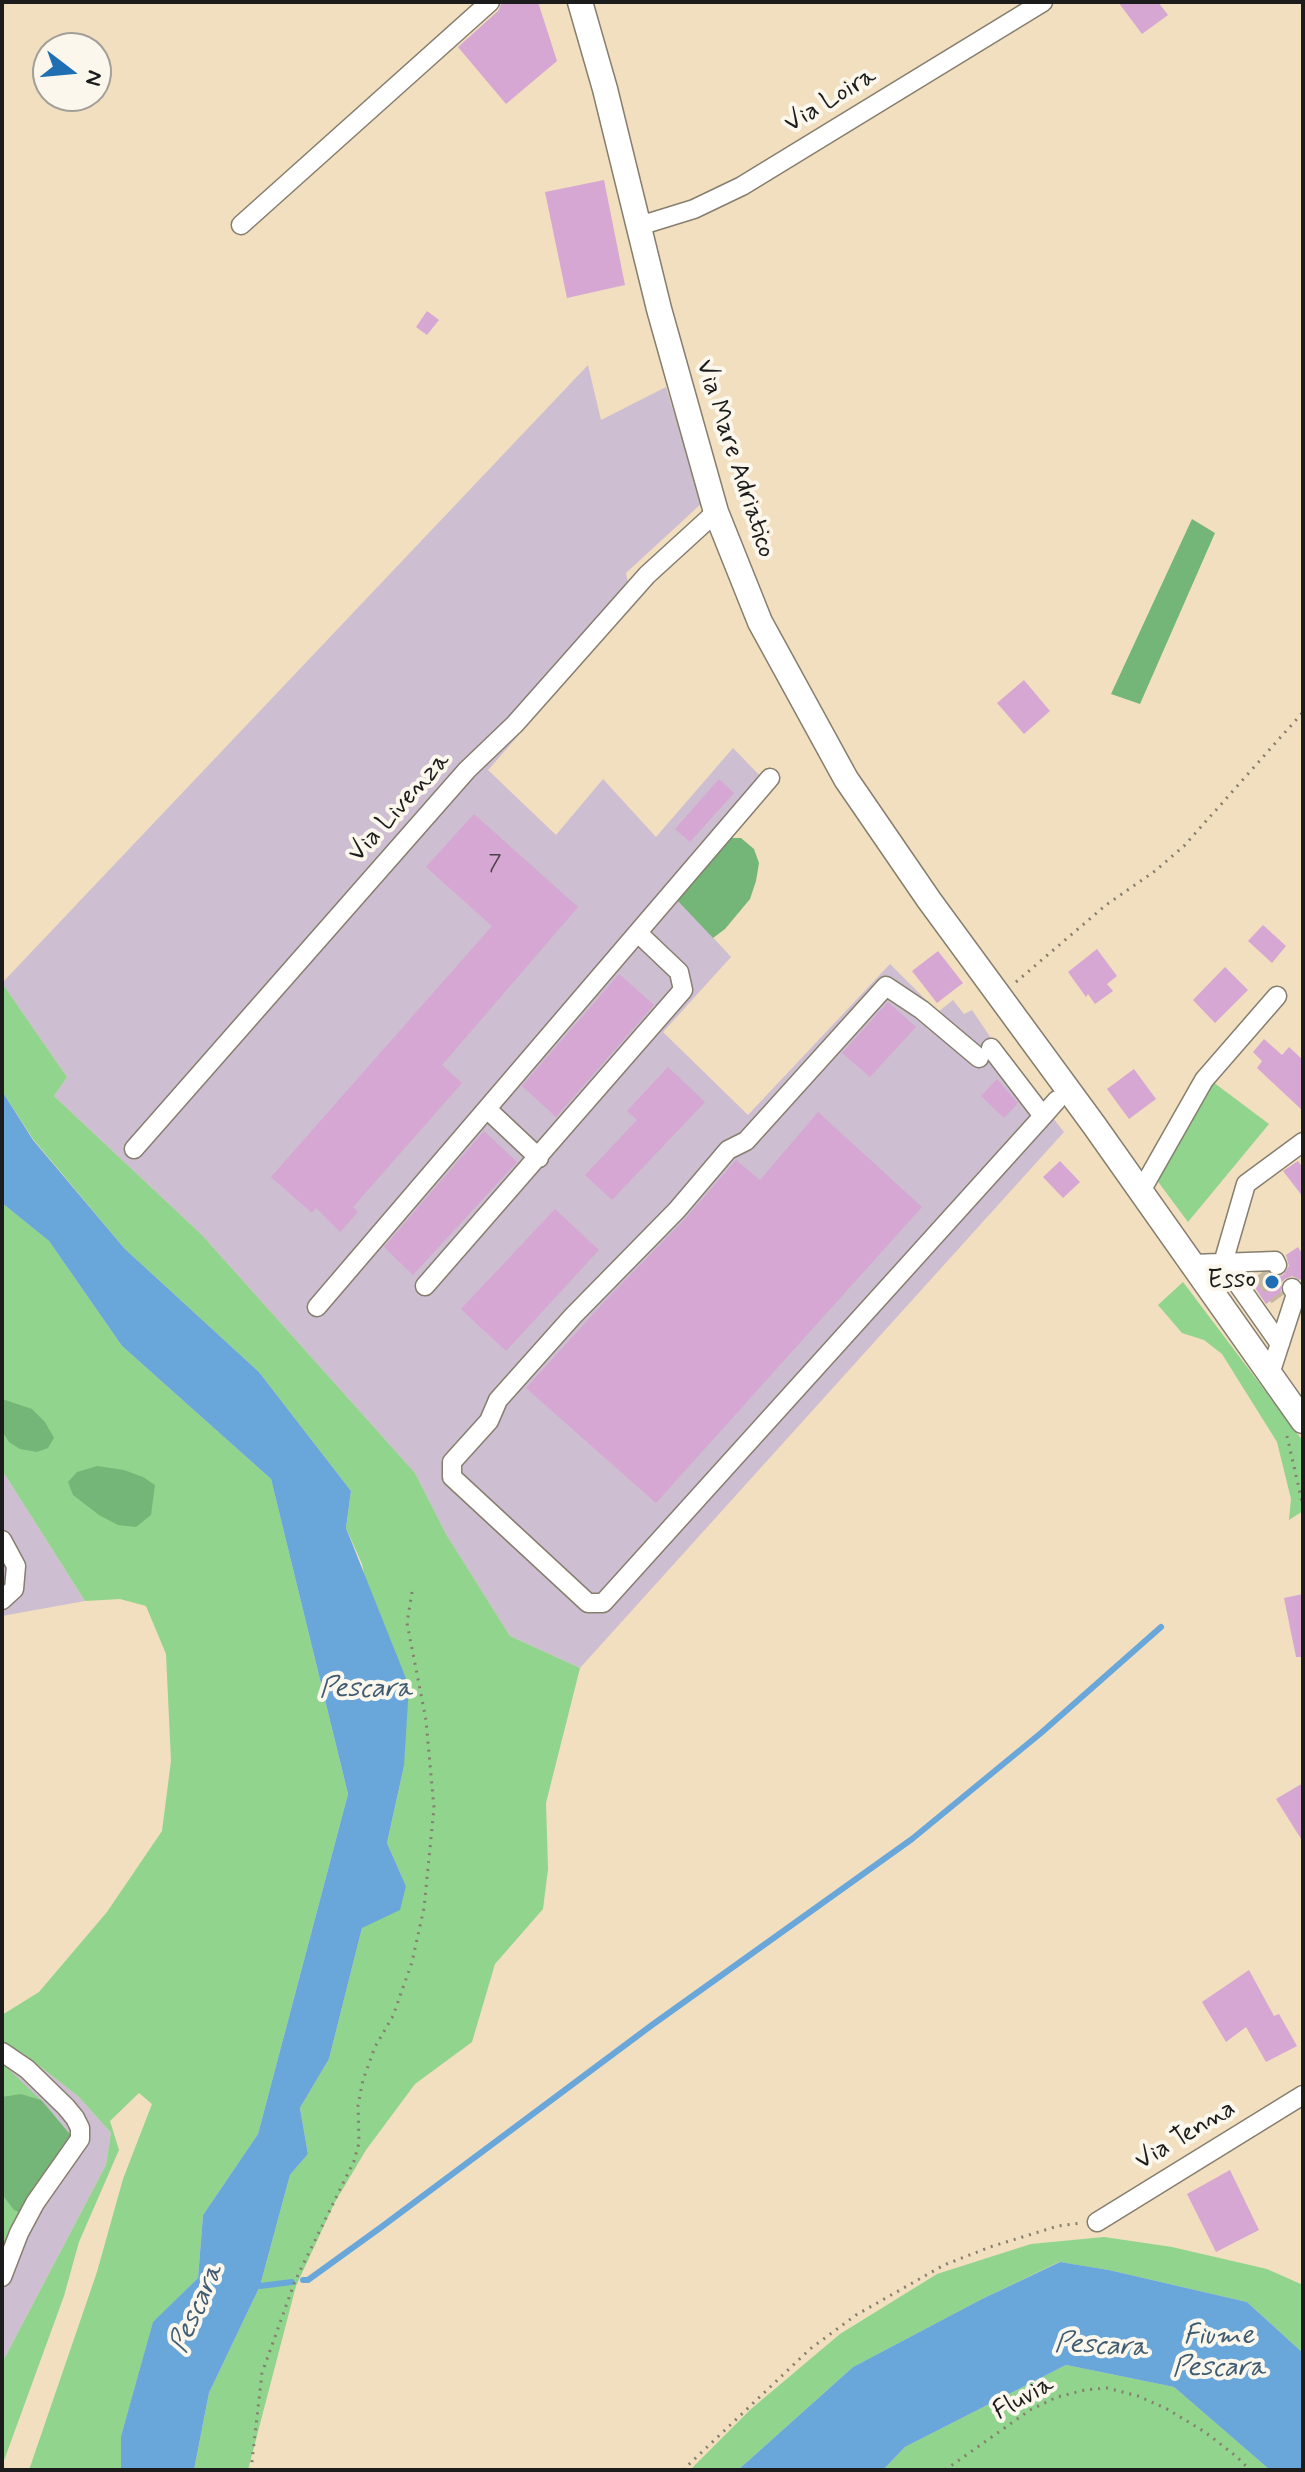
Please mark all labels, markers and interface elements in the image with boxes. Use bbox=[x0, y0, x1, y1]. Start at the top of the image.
north arrow bbox=[32, 32, 112, 112]
street label: Via Loira bbox=[779, 61, 883, 141]
text: N bbox=[78, 67, 109, 89]
street label: Via Mare Adriatico bbox=[687, 356, 781, 562]
street label: Via Livenza bbox=[342, 746, 458, 870]
house number: 7 bbox=[488, 852, 502, 878]
place label: Esso bbox=[1207, 1266, 1256, 1298]
marker: Esso bbox=[1263, 1273, 1281, 1291]
water label: Pescara bbox=[319, 1673, 413, 1707]
street label: Via Tenna bbox=[1130, 2094, 1242, 2178]
water label: Pescara bbox=[164, 2260, 232, 2358]
water label: Fiume Pescara bbox=[1172, 2320, 1266, 2386]
water label: Pescara bbox=[1054, 2328, 1148, 2366]
street label: Fluvia bbox=[988, 2370, 1060, 2428]

